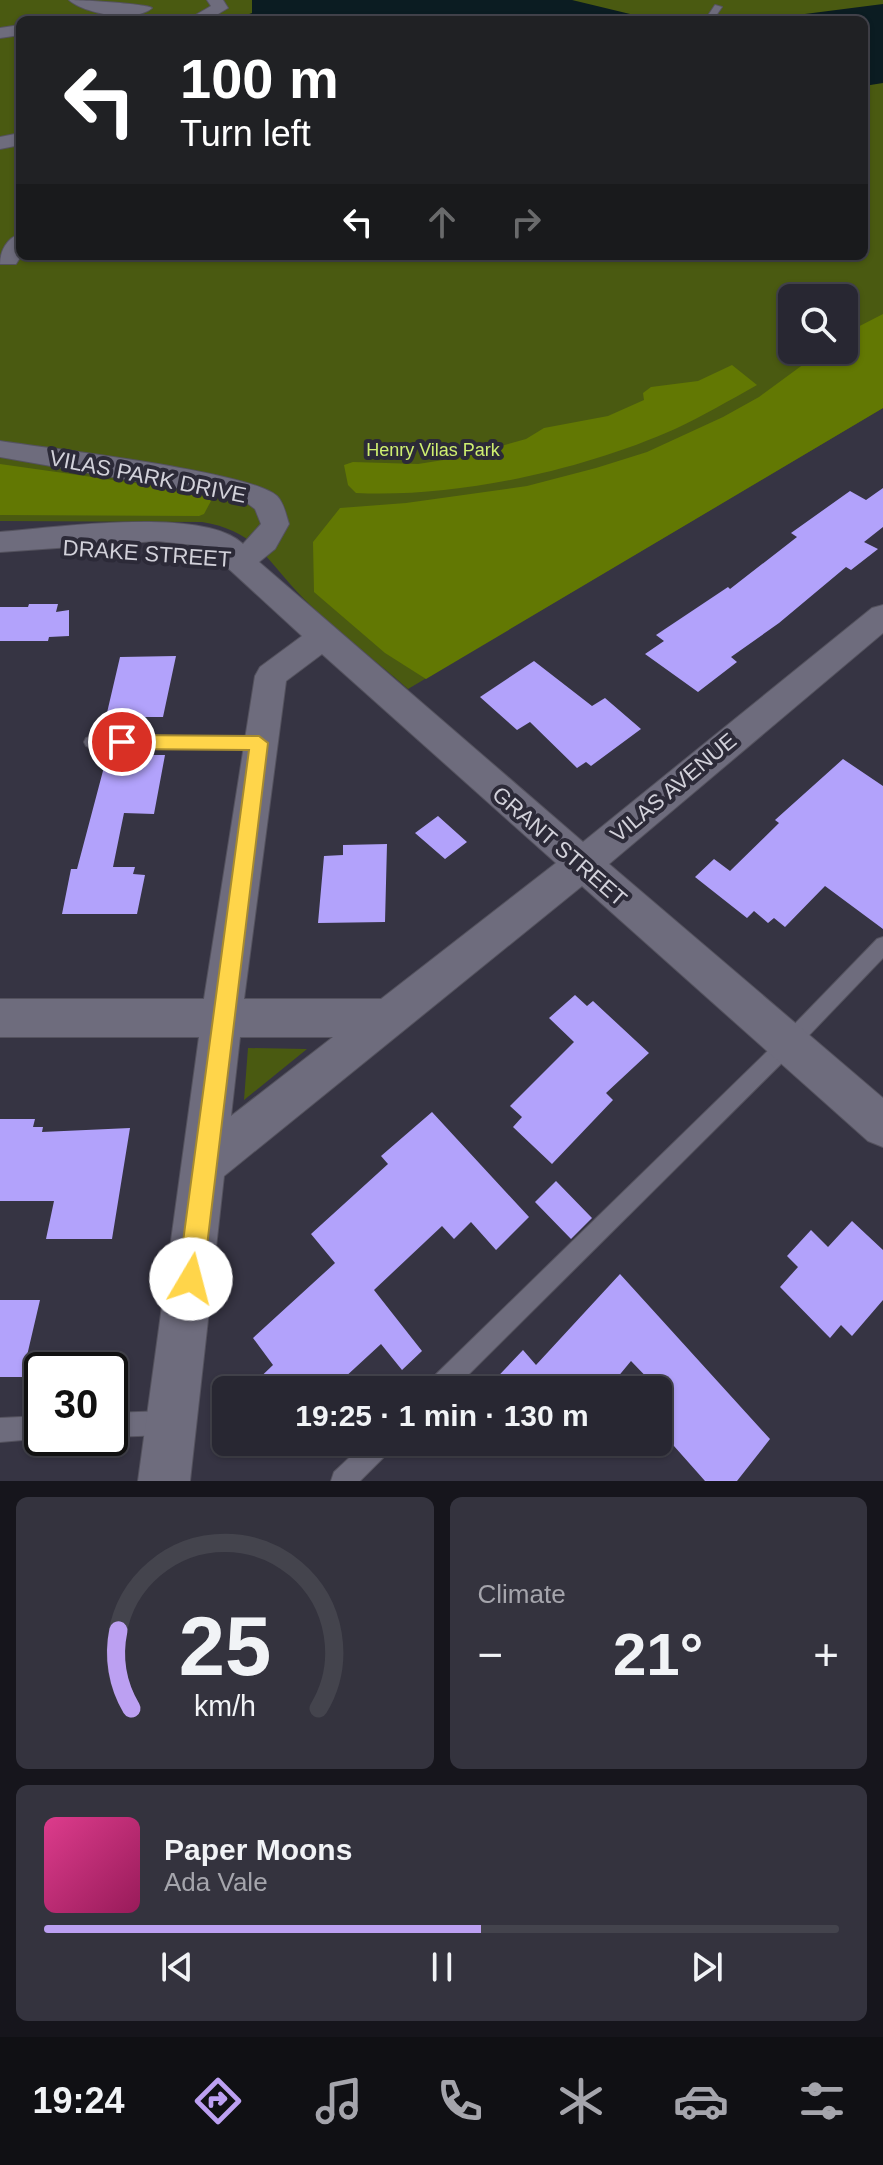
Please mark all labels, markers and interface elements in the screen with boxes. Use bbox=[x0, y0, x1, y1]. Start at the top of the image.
text: 100 m bbox=[180, 47, 339, 110]
icon: left bbox=[48, 48, 152, 152]
text: Turn left bbox=[180, 113, 311, 154]
icon: left bbox=[336, 200, 380, 244]
icon: ahead bbox=[420, 200, 464, 244]
icon: right bbox=[504, 200, 548, 244]
map controls bbox=[778, 284, 858, 364]
button: search bbox=[778, 284, 858, 364]
park label: Henry Vilas Park bbox=[366, 440, 501, 460]
street label: VILAS PARK DRIVE bbox=[47, 445, 249, 508]
street label: DRAKE STREET bbox=[62, 535, 232, 572]
pin bbox=[88, 708, 156, 776]
icon: arrive bbox=[100, 720, 144, 764]
street label: VILAS AVENUE bbox=[605, 728, 741, 847]
street label: GRANT STREET bbox=[488, 781, 632, 911]
position arrow bbox=[149, 1237, 233, 1321]
speed limit sign: 30 bbox=[24, 1352, 128, 1456]
text: 19:25 · 1 min · 130 m bbox=[295, 1399, 589, 1432]
text: Climate bbox=[478, 1579, 566, 1609]
text: 25 bbox=[178, 1600, 271, 1693]
text: 21° bbox=[613, 1621, 704, 1688]
text: − bbox=[478, 1630, 503, 1679]
text: + bbox=[813, 1630, 839, 1679]
text: km/h bbox=[194, 1690, 256, 1722]
text: Paper Moons bbox=[164, 1833, 352, 1866]
text: Ada Vale bbox=[164, 1867, 268, 1897]
icon: previous bbox=[155, 1945, 199, 1989]
icon: pause bbox=[420, 1945, 464, 1989]
icon: next bbox=[685, 1945, 729, 1989]
icon: directions bbox=[190, 2073, 246, 2129]
icon: music bbox=[311, 2073, 367, 2129]
icon: phone bbox=[432, 2073, 488, 2129]
icon: climate bbox=[553, 2073, 609, 2129]
icon: car bbox=[673, 2073, 729, 2129]
icon: filters bbox=[794, 2073, 850, 2129]
text: 19:24 bbox=[32, 2080, 125, 2121]

